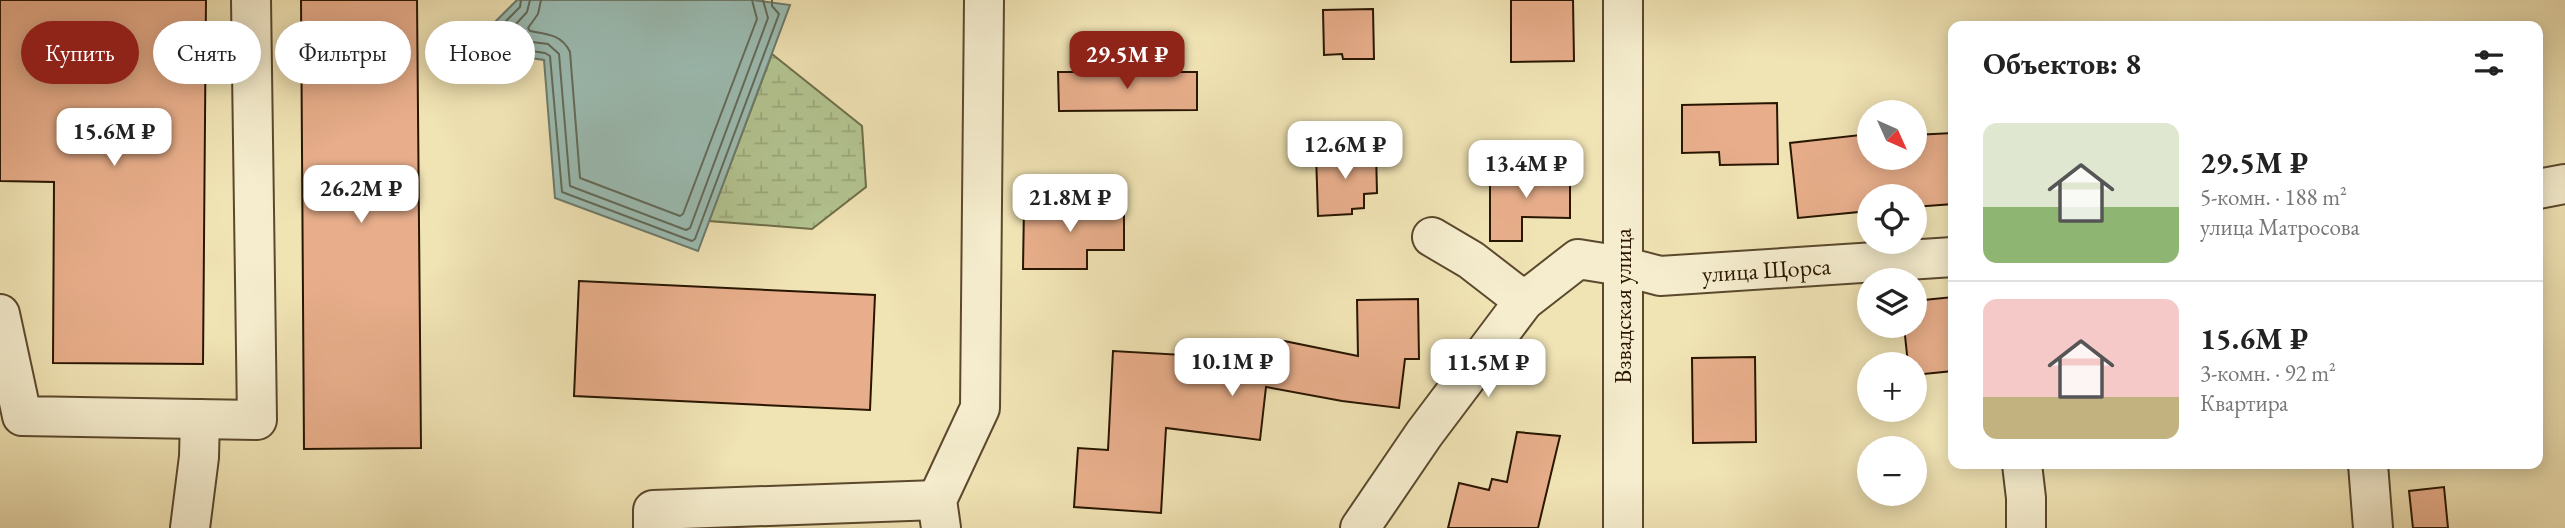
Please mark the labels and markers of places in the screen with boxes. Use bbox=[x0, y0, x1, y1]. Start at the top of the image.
pin: 29.5M ₽ bbox=[1062, 32, 1192, 91]
pin: 15.6M ₽ bbox=[49, 108, 179, 168]
pin: 12.6M ₽ bbox=[1280, 122, 1410, 181]
pin: 13.4M ₽ bbox=[1461, 140, 1591, 200]
pin: 26.2M ₽ bbox=[296, 166, 426, 225]
pin: 21.8M ₽ bbox=[1005, 174, 1135, 234]
pin: 10.1M ₽ bbox=[1167, 338, 1297, 398]
pin: 11.5M ₽ bbox=[1423, 340, 1553, 399]

